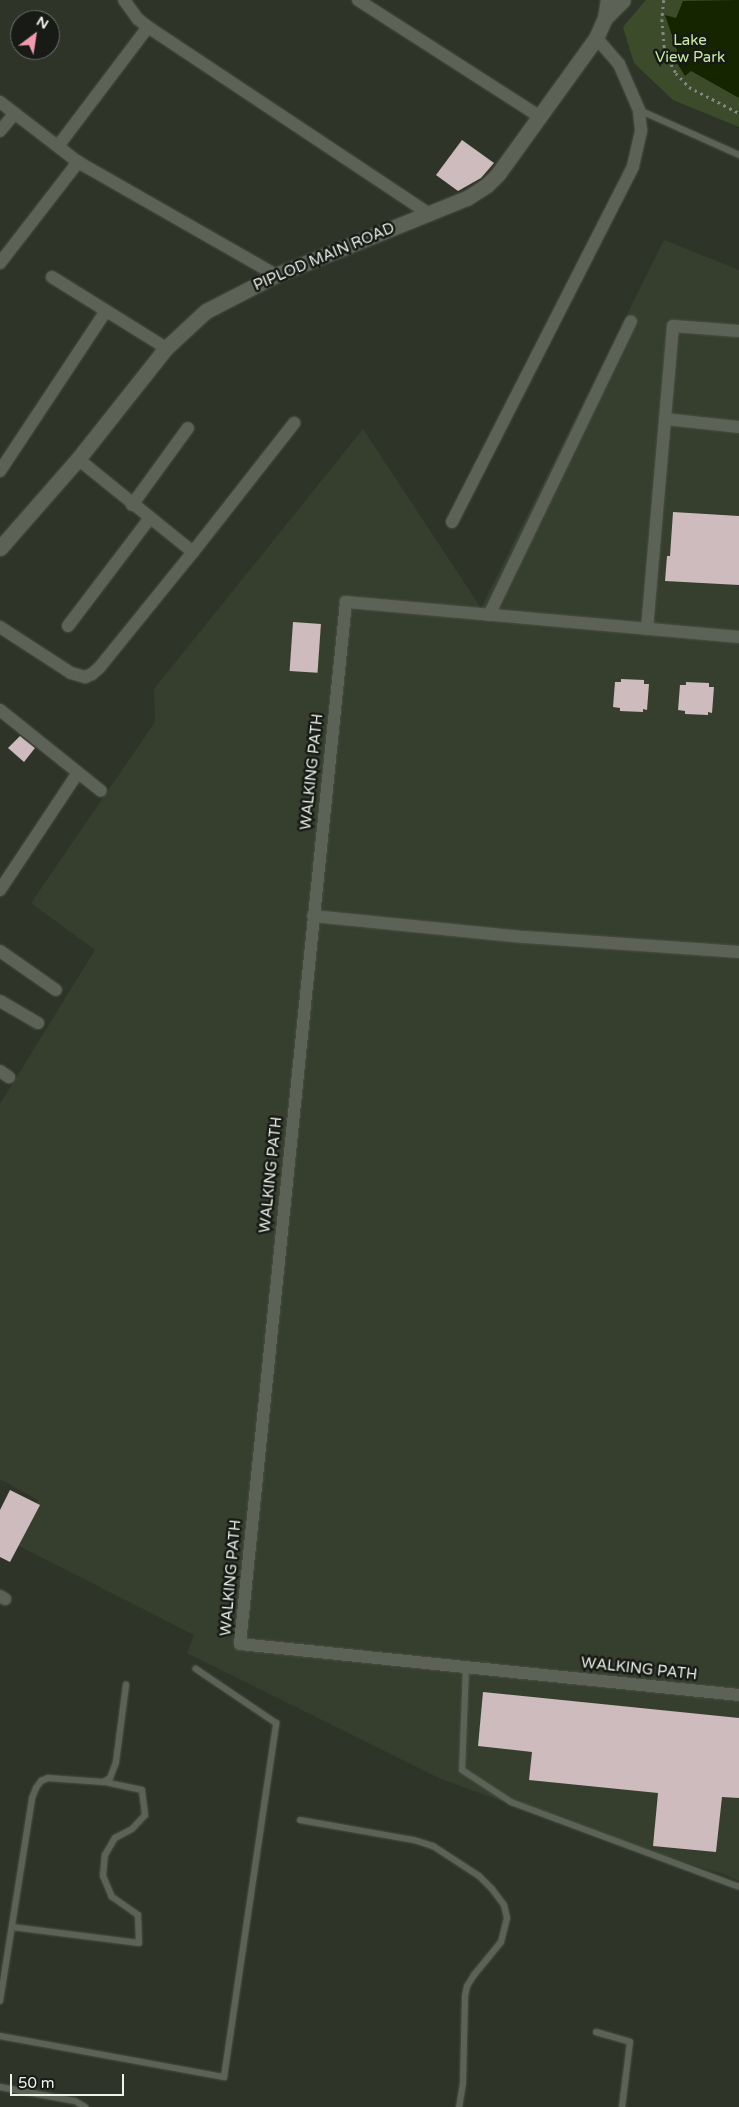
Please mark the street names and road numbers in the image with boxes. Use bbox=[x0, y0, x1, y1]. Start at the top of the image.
street label: PIPLOD MAIN ROAD bbox=[251, 219, 397, 295]
street label: WALKING PATH bbox=[297, 713, 327, 831]
street label: WALKING PATH bbox=[256, 1116, 286, 1234]
street label: WALKING PATH bbox=[217, 1519, 245, 1637]
street label: WALKING PATH bbox=[580, 1654, 698, 1684]

